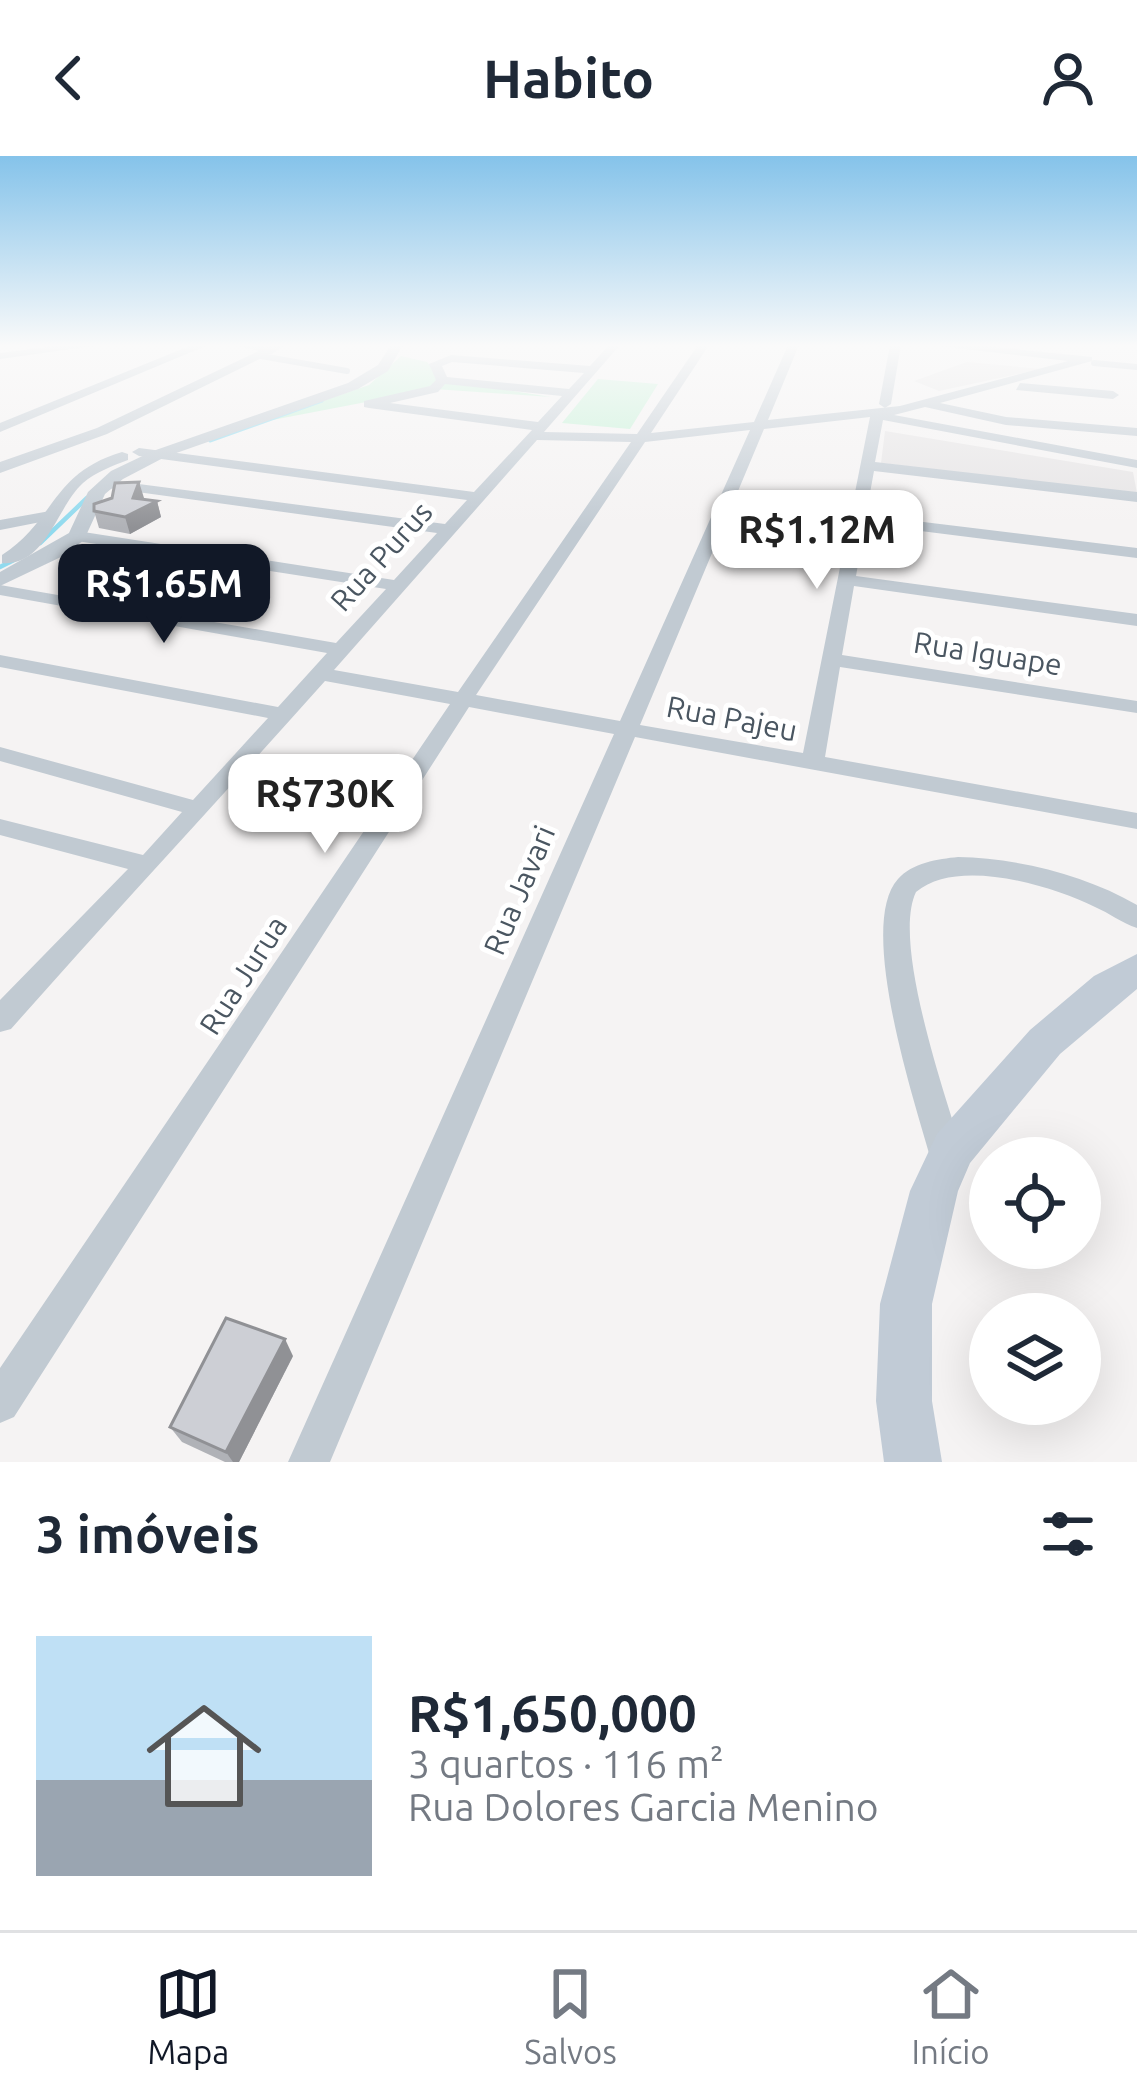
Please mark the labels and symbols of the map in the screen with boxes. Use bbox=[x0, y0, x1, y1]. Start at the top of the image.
pin: R$1.12M bbox=[706, 490, 928, 592]
street label: Rua Purus bbox=[323, 495, 439, 617]
pin: R$1.65M bbox=[53, 544, 275, 646]
street label: Rua Iguape bbox=[911, 624, 1065, 682]
street label: Rua Pajeu bbox=[664, 689, 800, 747]
pin: R$730K bbox=[227, 754, 423, 856]
street label: Rua Javari bbox=[477, 820, 561, 960]
street label: Rua Jurua bbox=[192, 910, 294, 1040]

